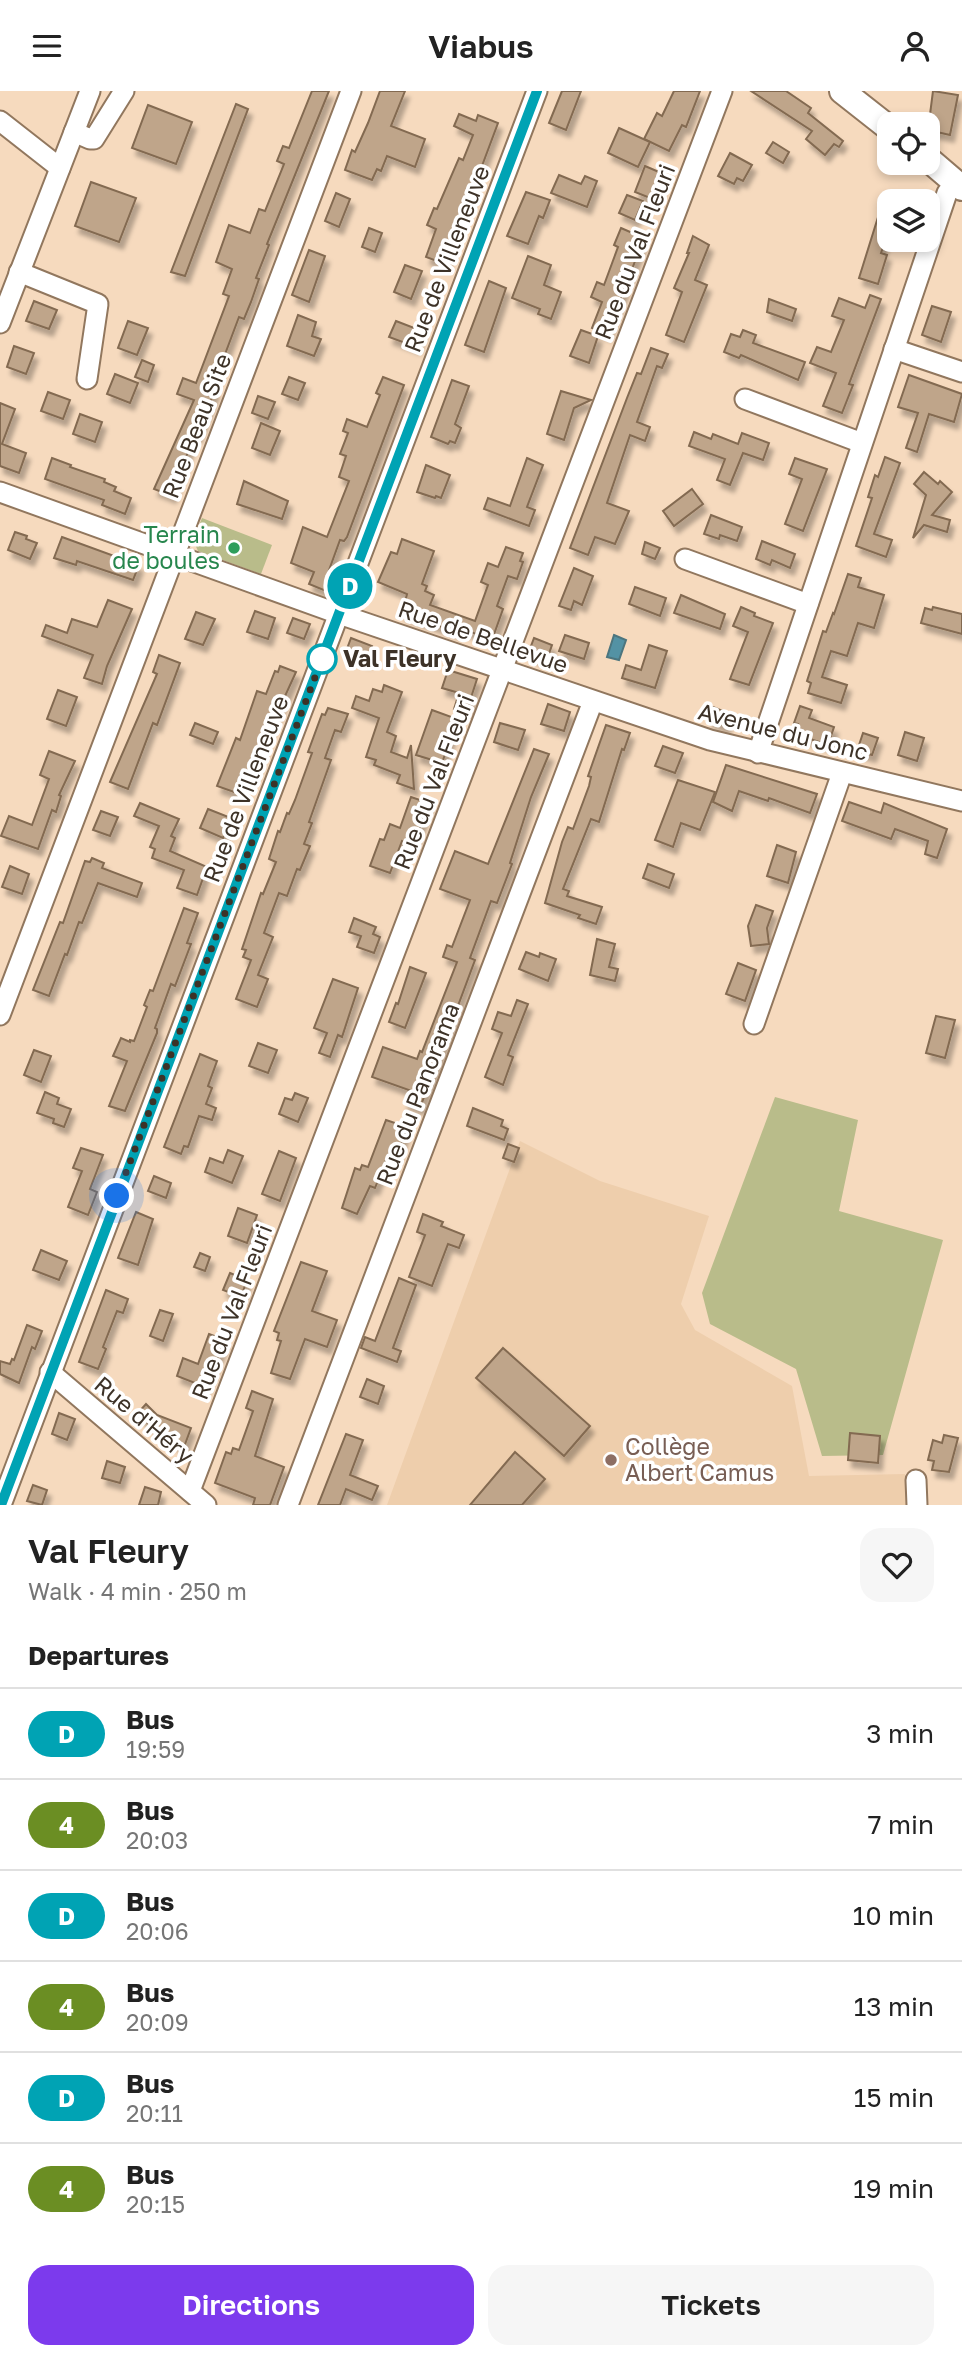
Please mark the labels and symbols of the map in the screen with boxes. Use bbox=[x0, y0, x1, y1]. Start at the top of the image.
street label: Rue du Val Fleuri bbox=[588, 160, 680, 343]
street label: Rue de Villeneuve bbox=[398, 161, 495, 356]
street label: Rue Beau Site bbox=[156, 349, 237, 502]
place label: Terrain de boules bbox=[112, 520, 220, 574]
marker: Terrain de boules bbox=[226, 540, 242, 556]
line badge: D bbox=[327, 563, 373, 609]
street label: Rue de Bellevue bbox=[395, 594, 572, 678]
marker: Val Fleury bbox=[307, 644, 337, 674]
place label: Val Fleury bbox=[343, 644, 457, 672]
street label: Rue du Val Fleuri bbox=[387, 690, 479, 873]
street label: Rue de Villeneuve bbox=[197, 691, 294, 886]
street label: Avenue du Jonc bbox=[695, 696, 871, 766]
street label: Rue du Panorama bbox=[369, 999, 465, 1189]
your location bbox=[99, 1178, 134, 1213]
street label: Rue du Val Fleuri bbox=[185, 1220, 277, 1403]
street label: Rue d'Héry bbox=[89, 1370, 200, 1469]
place label: Collège Albert Camus bbox=[625, 1432, 774, 1486]
marker: Collège Albert Camus bbox=[603, 1452, 619, 1468]

